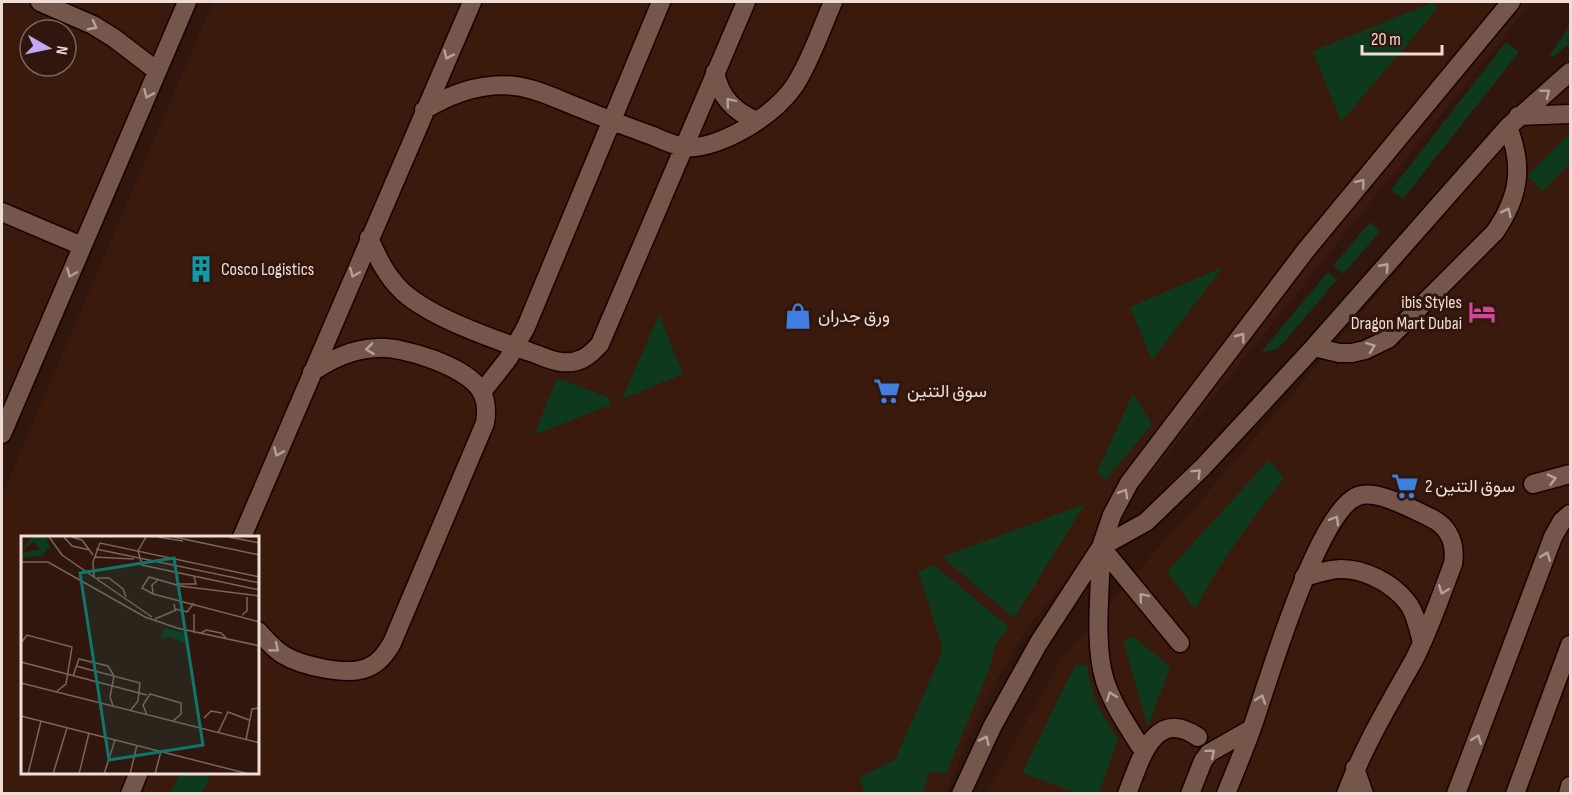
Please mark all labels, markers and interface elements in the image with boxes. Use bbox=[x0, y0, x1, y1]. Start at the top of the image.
north arrow bbox=[18, 18, 78, 78]
scale bar bbox=[1362, 18, 1442, 56]
one-way arrow bbox=[87, 19, 98, 30]
text: 20 m bbox=[1371, 29, 1401, 50]
text: N bbox=[51, 44, 71, 56]
one-way arrow bbox=[444, 49, 456, 60]
one-way arrow bbox=[143, 87, 155, 98]
one-way arrow bbox=[1539, 90, 1550, 101]
one-way arrow bbox=[726, 98, 737, 109]
one-way arrow bbox=[1354, 179, 1365, 190]
one-way arrow bbox=[1500, 207, 1512, 218]
building icon: Cosco Logistics bbox=[186, 254, 216, 284]
place label: Cosco Logistics bbox=[221, 259, 314, 280]
one-way arrow bbox=[1378, 263, 1389, 273]
one-way arrow bbox=[350, 266, 362, 277]
one-way arrow bbox=[66, 267, 78, 278]
place label: ibis Styles Dragon Mart Dubai bbox=[1351, 292, 1462, 334]
hotel icon: ibis Styles Dragon Mart Dubai bbox=[1467, 297, 1497, 327]
shop icon: ورق جدران bbox=[783, 301, 813, 331]
place label: ورق جدران bbox=[818, 306, 890, 327]
one-way arrow bbox=[1233, 332, 1244, 343]
one-way arrow bbox=[365, 342, 374, 355]
one-way arrow bbox=[1365, 342, 1375, 355]
supermarket icon: سوق التنين bbox=[872, 376, 902, 406]
place label: سوق التنين bbox=[907, 381, 987, 402]
one-way arrow bbox=[273, 446, 285, 457]
one-way arrow bbox=[1189, 469, 1200, 480]
supermarket icon: سوق التنين 2 bbox=[1390, 471, 1420, 501]
one-way arrow bbox=[1546, 474, 1557, 486]
place label: سوق التنين 2 bbox=[1425, 476, 1515, 497]
one-way arrow bbox=[1117, 489, 1128, 499]
one-way arrow bbox=[1328, 516, 1339, 526]
inset map bbox=[21, 536, 260, 774]
one-way arrow bbox=[1539, 552, 1551, 563]
one-way arrow bbox=[1438, 584, 1450, 595]
one-way arrow bbox=[1140, 593, 1151, 604]
one-way arrow bbox=[269, 641, 280, 652]
one-way arrow bbox=[1106, 691, 1118, 702]
one-way arrow bbox=[1254, 695, 1267, 705]
one-way arrow bbox=[1470, 734, 1482, 745]
one-way arrow bbox=[978, 736, 990, 747]
one-way arrow bbox=[1204, 749, 1215, 760]

